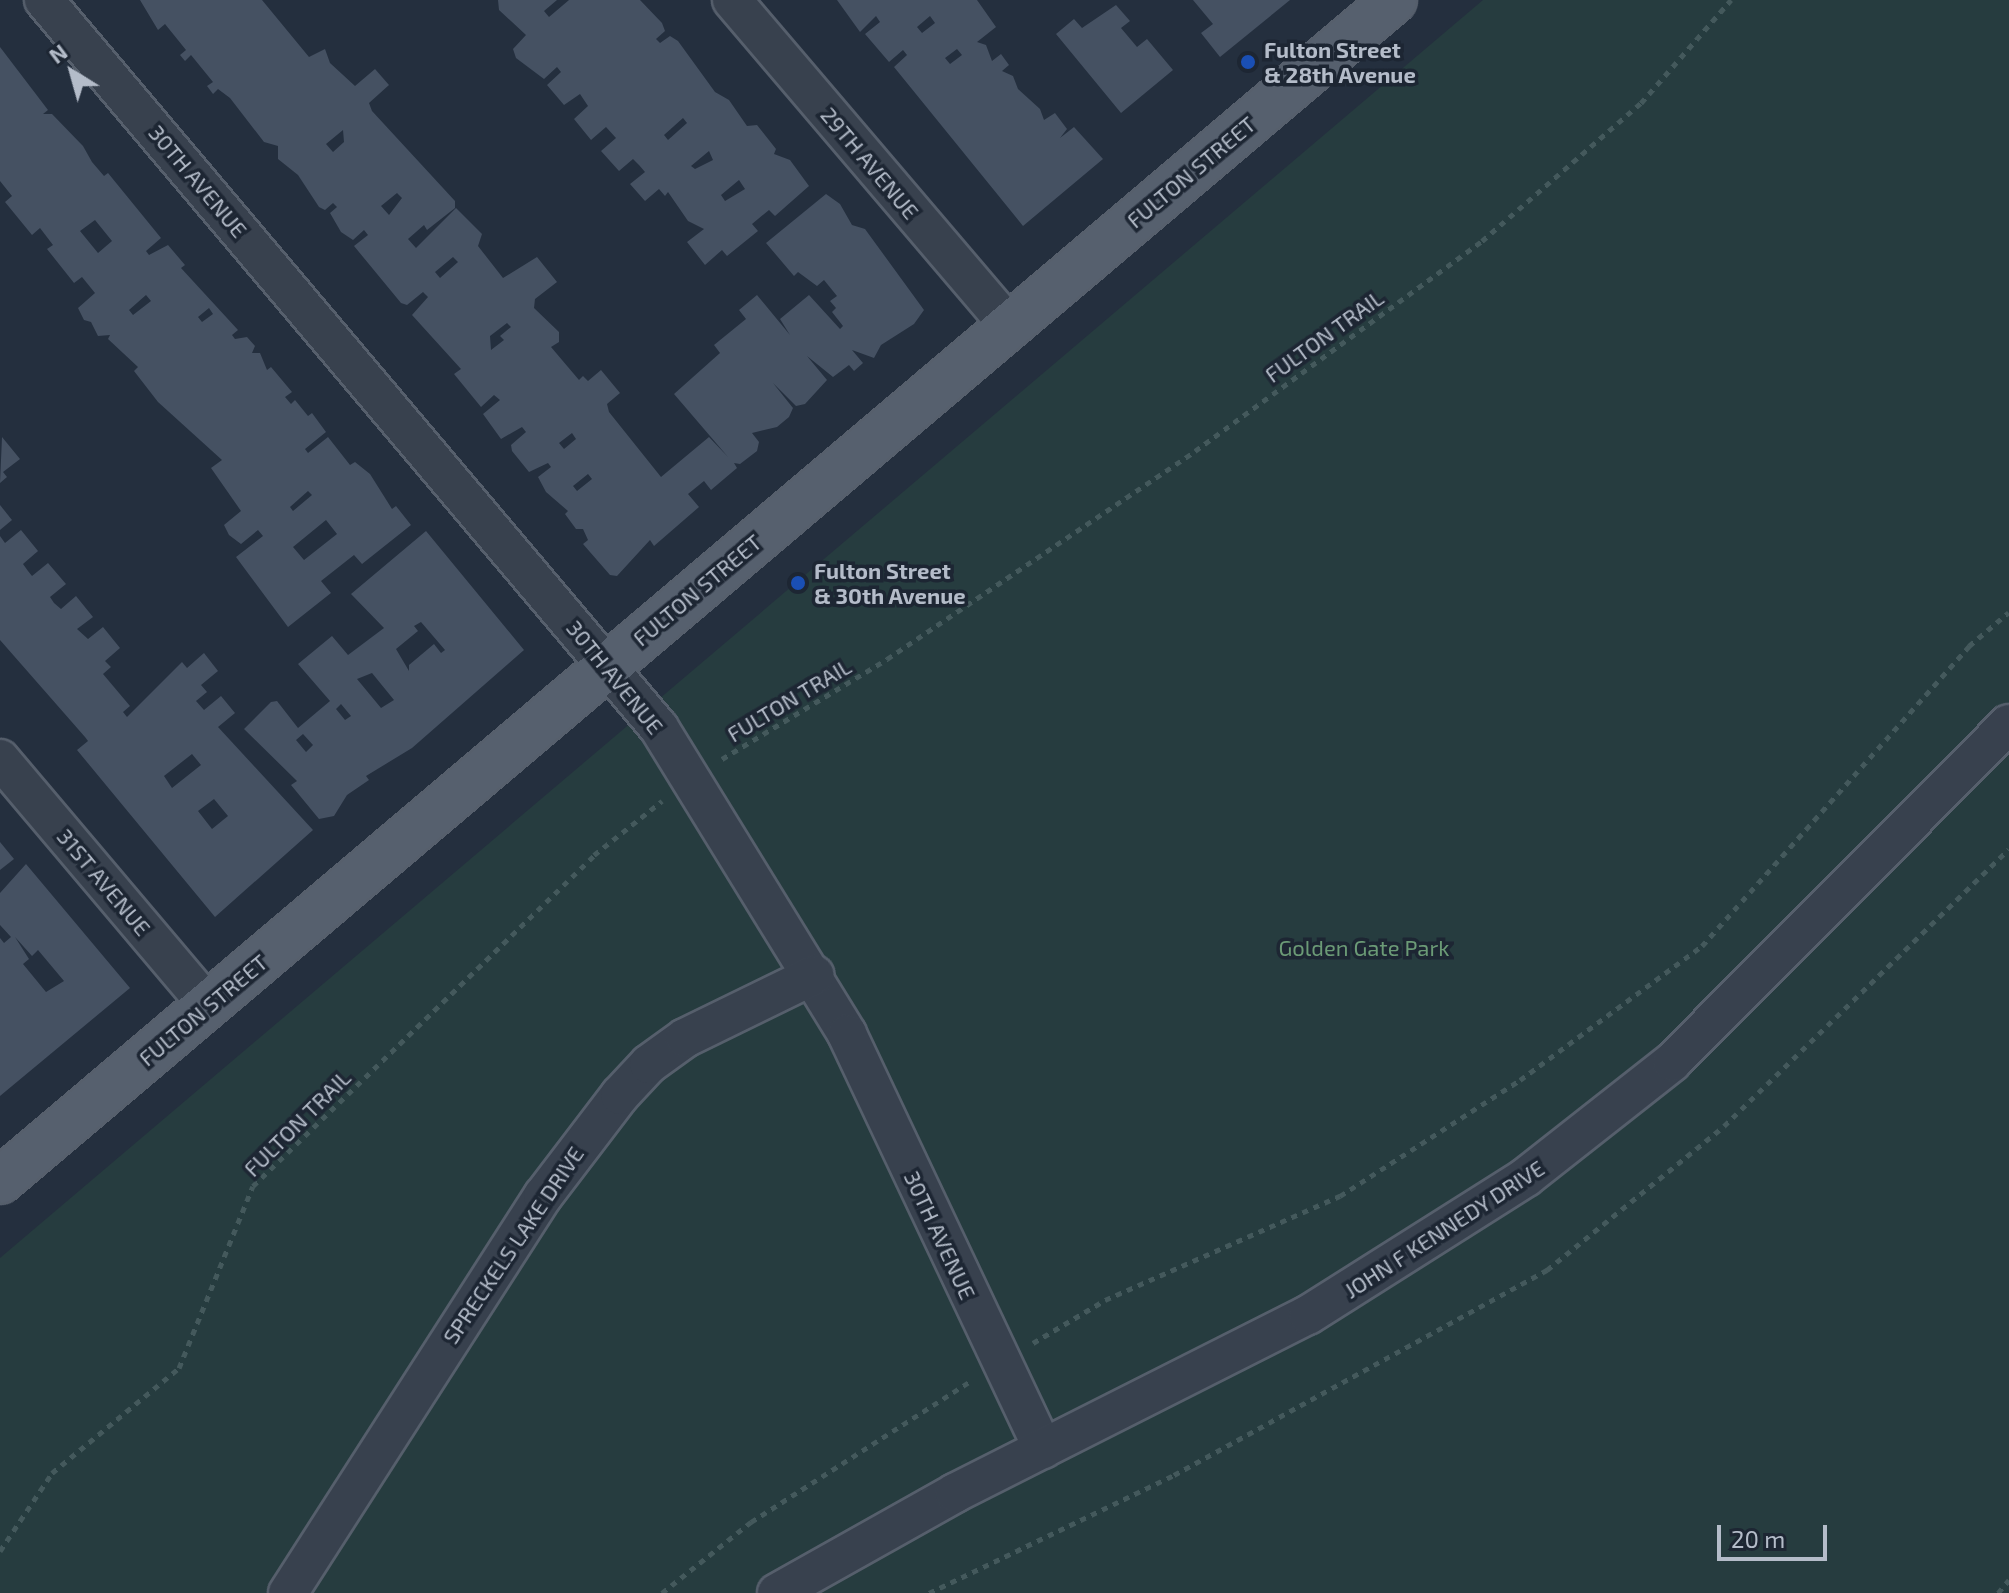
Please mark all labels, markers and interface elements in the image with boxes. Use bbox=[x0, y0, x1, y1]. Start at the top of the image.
north arrow bbox=[32, 32, 112, 112]
place label: Fulton Street & 28th Avenue bbox=[1264, 36, 1416, 88]
text: N bbox=[43, 38, 72, 68]
marker: Fulton Street & 28th Avenue bbox=[1239, 53, 1257, 71]
street label: 29TH AVENUE bbox=[815, 101, 925, 225]
street label: FULTON STREET bbox=[1122, 111, 1260, 233]
street label: 30TH AVENUE bbox=[143, 119, 253, 243]
street label: FULTON TRAIL bbox=[1260, 284, 1388, 388]
street label: FULTON STREET bbox=[628, 529, 766, 651]
place label: Fulton Street & 30th Avenue bbox=[814, 557, 966, 608]
marker: Fulton Street & 30th Avenue bbox=[789, 574, 807, 592]
street label: 30TH AVENUE bbox=[561, 615, 669, 739]
street label: FULTON TRAIL bbox=[722, 653, 856, 747]
street label: 31ST AVENUE bbox=[51, 823, 157, 941]
park label: Golden Gate Park bbox=[1279, 935, 1449, 961]
street label: FULTON STREET bbox=[134, 949, 272, 1071]
street label: FULTON TRAIL bbox=[238, 1064, 356, 1182]
street label: SPRECKELS LAKE DRIVE bbox=[437, 1141, 589, 1349]
street label: JOHN F KENNEDY DRIVE bbox=[1339, 1154, 1549, 1304]
street label: 30TH AVENUE bbox=[899, 1166, 981, 1304]
scale bar bbox=[1721, 1509, 1831, 1559]
text: 20 m bbox=[1731, 1524, 1785, 1553]

